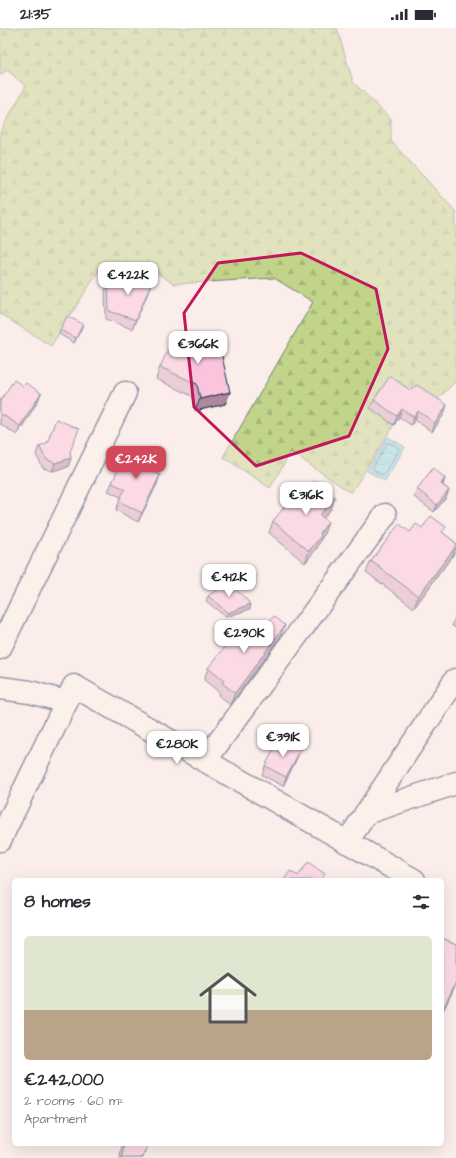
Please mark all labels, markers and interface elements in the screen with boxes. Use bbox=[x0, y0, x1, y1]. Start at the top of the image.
text: 21:35 bbox=[20, 4, 51, 25]
pin: €422K bbox=[100, 262, 156, 296]
text: €422K bbox=[107, 266, 149, 284]
pin: €366K bbox=[170, 331, 226, 365]
text: €366K bbox=[177, 335, 219, 353]
pin: €242K bbox=[108, 446, 164, 480]
text: €242K bbox=[115, 450, 157, 468]
pin: €316K bbox=[278, 482, 334, 516]
text: €316K bbox=[289, 486, 323, 504]
pin: €412K bbox=[201, 564, 257, 598]
text: €412K bbox=[211, 568, 247, 586]
pin: €290K bbox=[216, 620, 272, 654]
text: €290K bbox=[223, 624, 265, 642]
pin: €391K bbox=[255, 724, 311, 758]
text: €391K bbox=[266, 728, 300, 746]
pin: €280K bbox=[149, 731, 205, 765]
text: €280K bbox=[156, 735, 198, 753]
text: 8 homes bbox=[24, 890, 91, 914]
icon: filters bbox=[410, 891, 432, 913]
icon: home bbox=[192, 962, 264, 1034]
text: €242,000 bbox=[24, 1068, 104, 1092]
text: 2 rooms · 60 m² bbox=[24, 1092, 124, 1110]
text: Apartment bbox=[24, 1110, 88, 1128]

